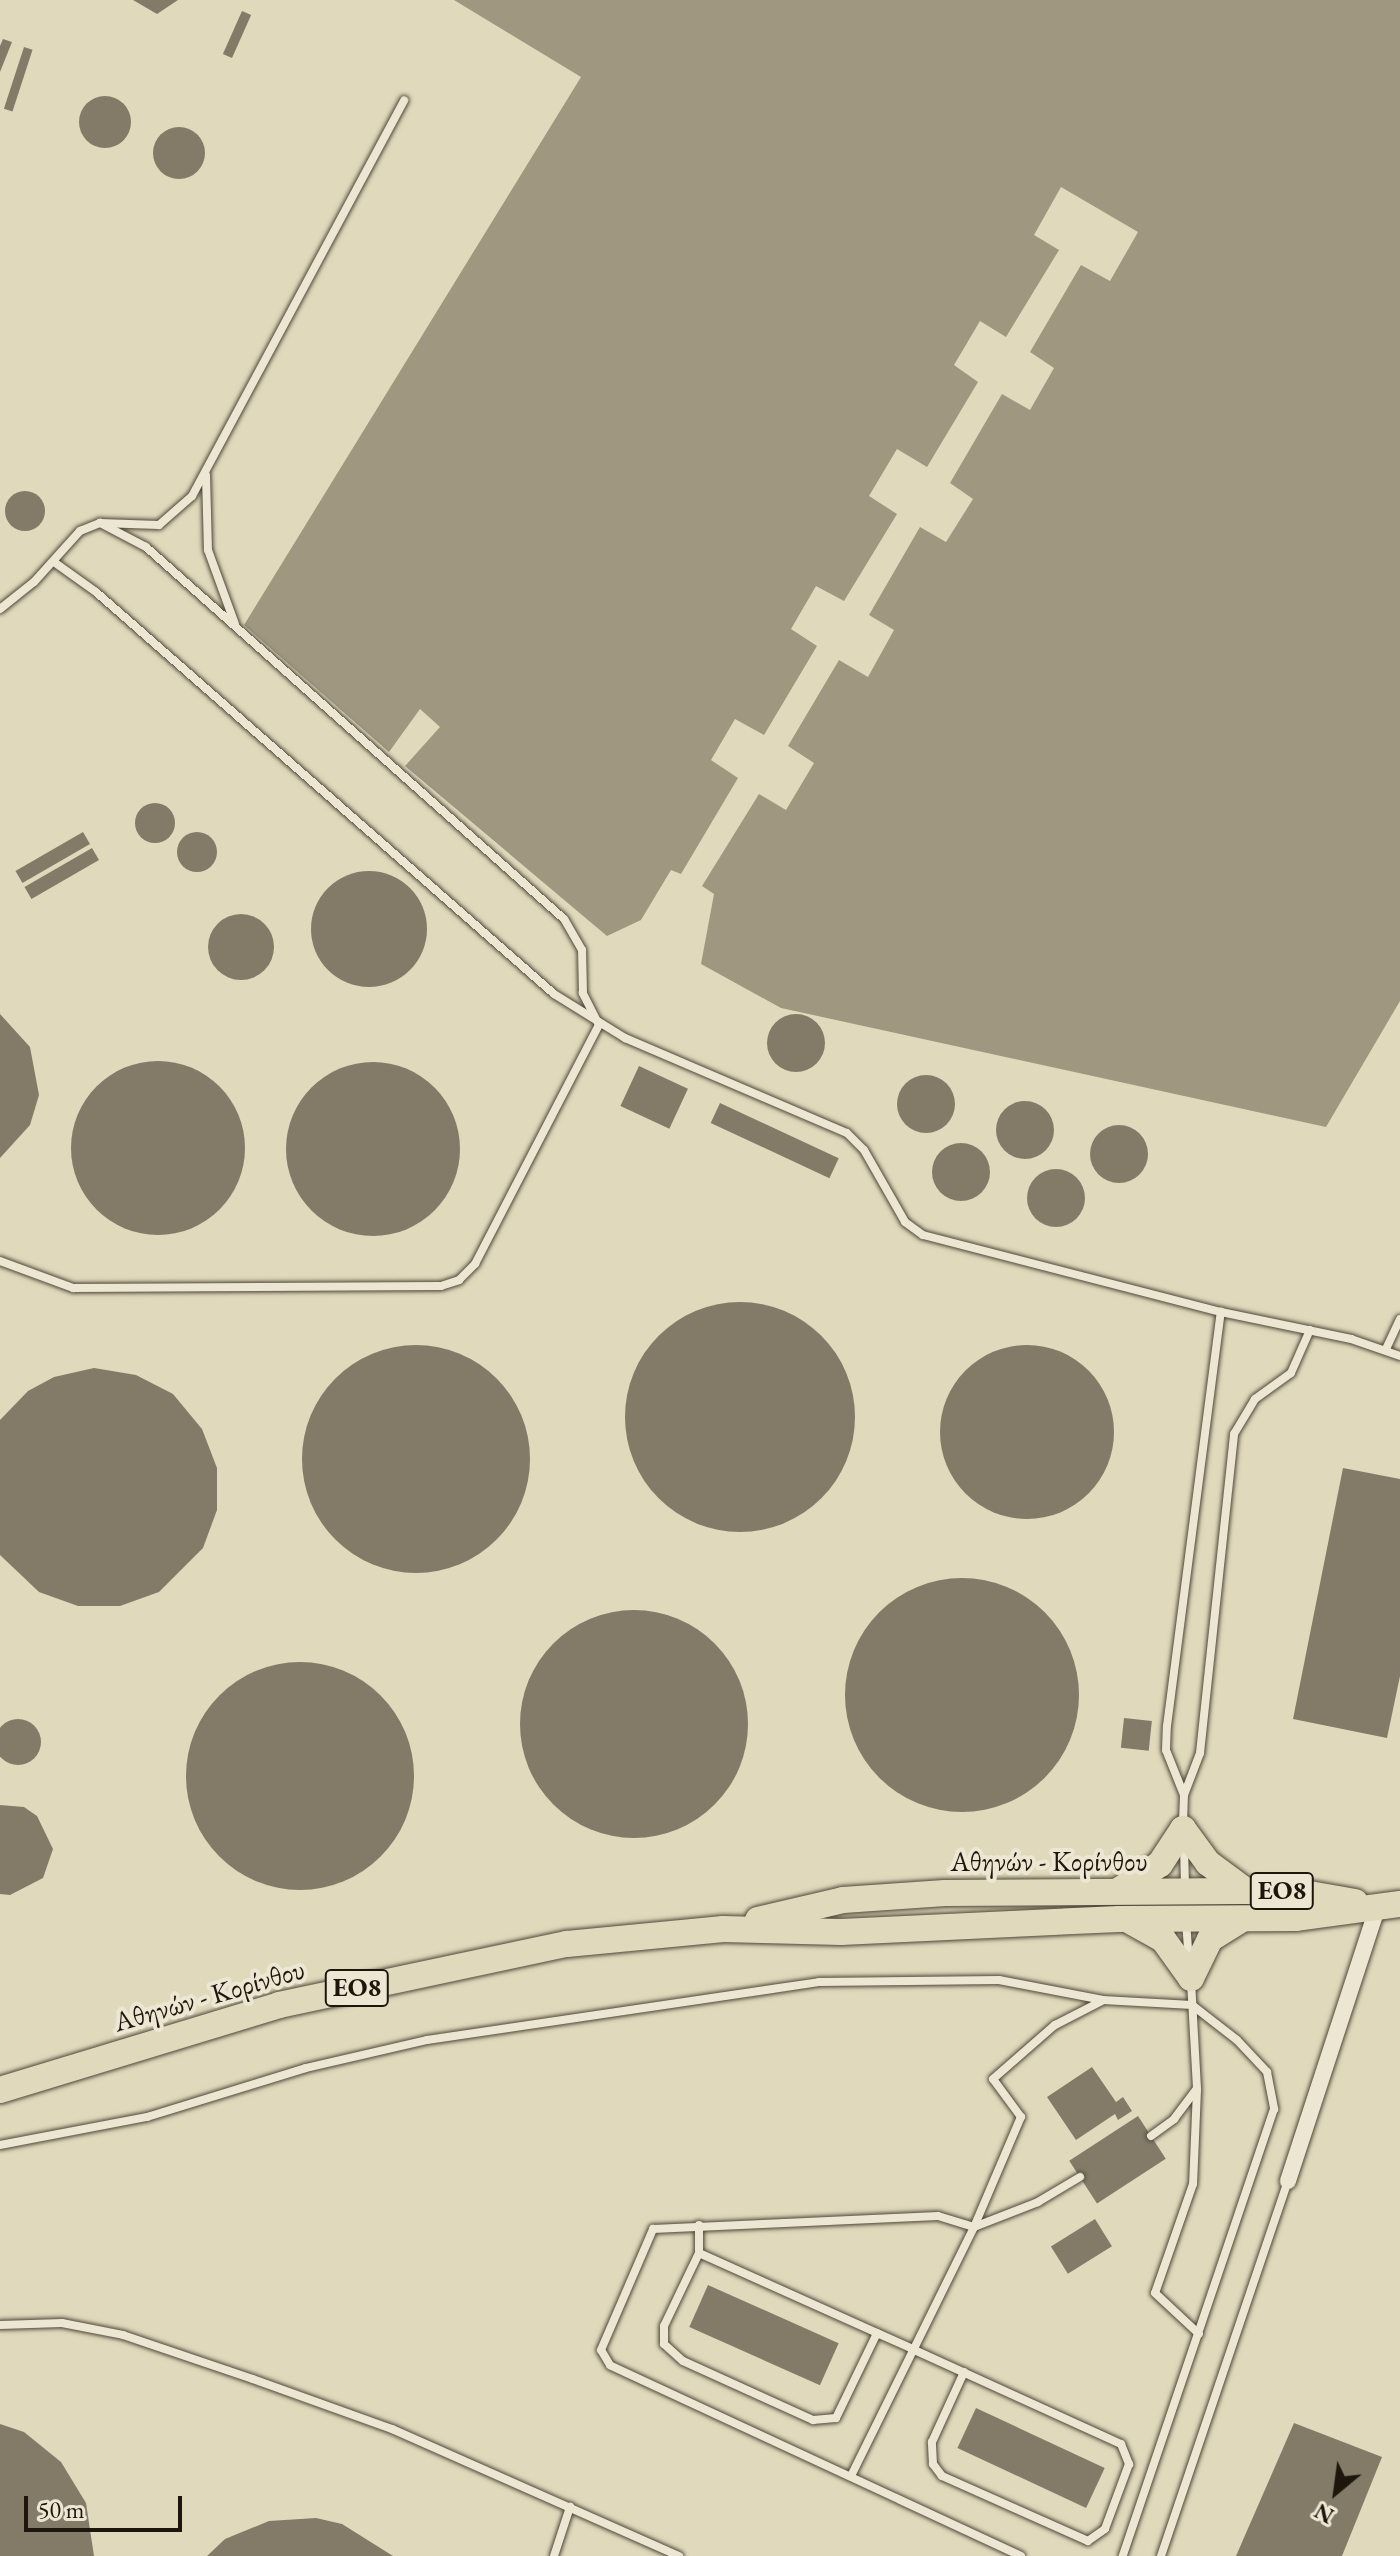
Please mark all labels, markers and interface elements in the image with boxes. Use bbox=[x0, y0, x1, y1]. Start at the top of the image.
street label: Αθηνών - Κορίνθου bbox=[950, 1844, 1148, 1878]
road number: ΕΟ8 bbox=[1248, 1869, 1316, 1913]
street label: Αθηνών - Κορίνθου bbox=[110, 1952, 308, 2038]
road number: ΕΟ8 bbox=[323, 1966, 391, 2010]
north arrow bbox=[1296, 2452, 1376, 2532]
scale bar bbox=[28, 2480, 186, 2530]
text: 50 m bbox=[38, 2494, 85, 2525]
text: N bbox=[1309, 2496, 1339, 2530]

